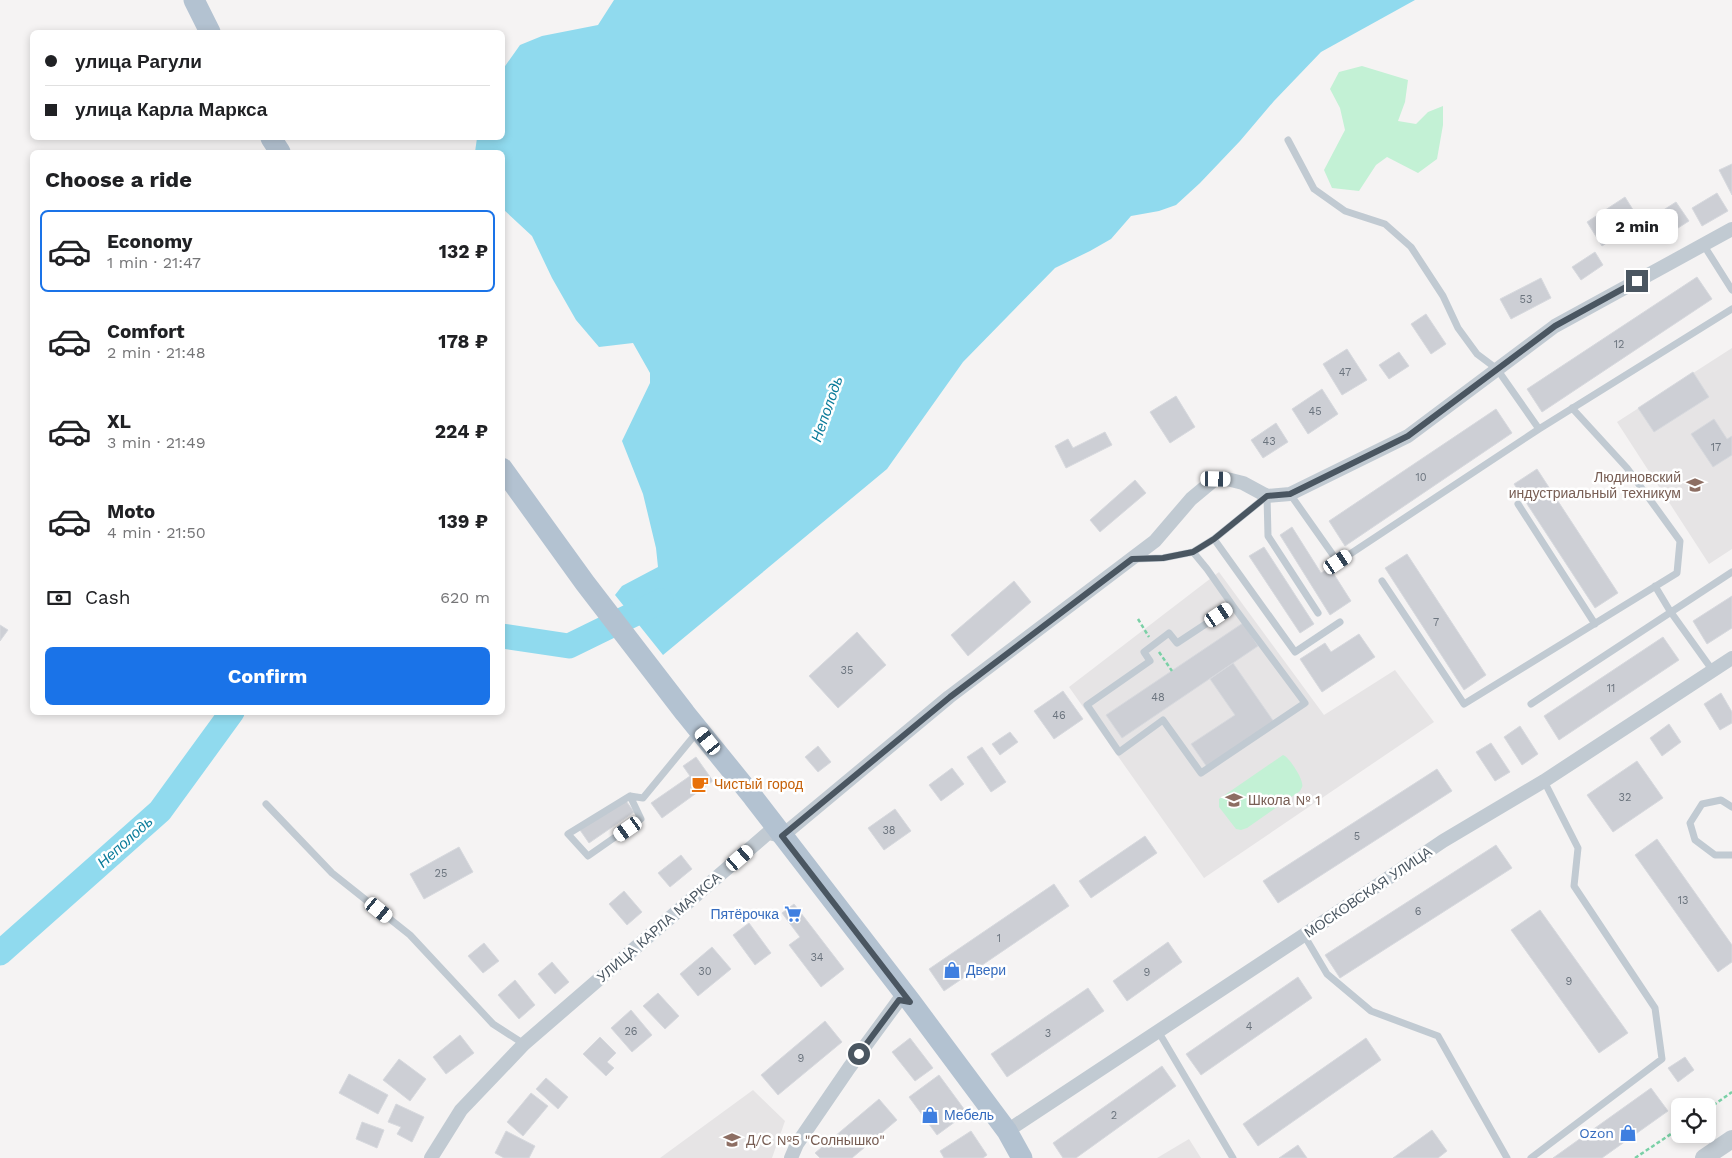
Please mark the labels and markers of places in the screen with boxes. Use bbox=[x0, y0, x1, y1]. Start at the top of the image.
place label: Людиновский индустриальный техникум bbox=[1509, 469, 1681, 501]
school or university icon: Людиновский индустриальный техникум bbox=[1685, 475, 1705, 495]
cafe icon: Чистый город bbox=[690, 774, 710, 794]
place label: Чистый город bbox=[714, 776, 803, 792]
school or university icon: Школа № 1 bbox=[1224, 790, 1244, 810]
place label: Школа № 1 bbox=[1248, 792, 1321, 808]
supermarket icon: Пятёрочка bbox=[783, 904, 803, 924]
place label: Пятёрочка bbox=[710, 906, 779, 922]
shop icon: Двери bbox=[942, 960, 962, 980]
place label: Двери bbox=[966, 962, 1006, 978]
shop icon: Мебель bbox=[920, 1105, 940, 1125]
place label: Мебель bbox=[944, 1107, 994, 1123]
shop icon: Ozon bbox=[1618, 1123, 1638, 1143]
place label: Ozon bbox=[1579, 1125, 1614, 1141]
school or university icon: Д/С №5 "Солнышко" bbox=[722, 1130, 742, 1150]
place label: Д/С №5 "Солнышко" bbox=[746, 1132, 885, 1148]

